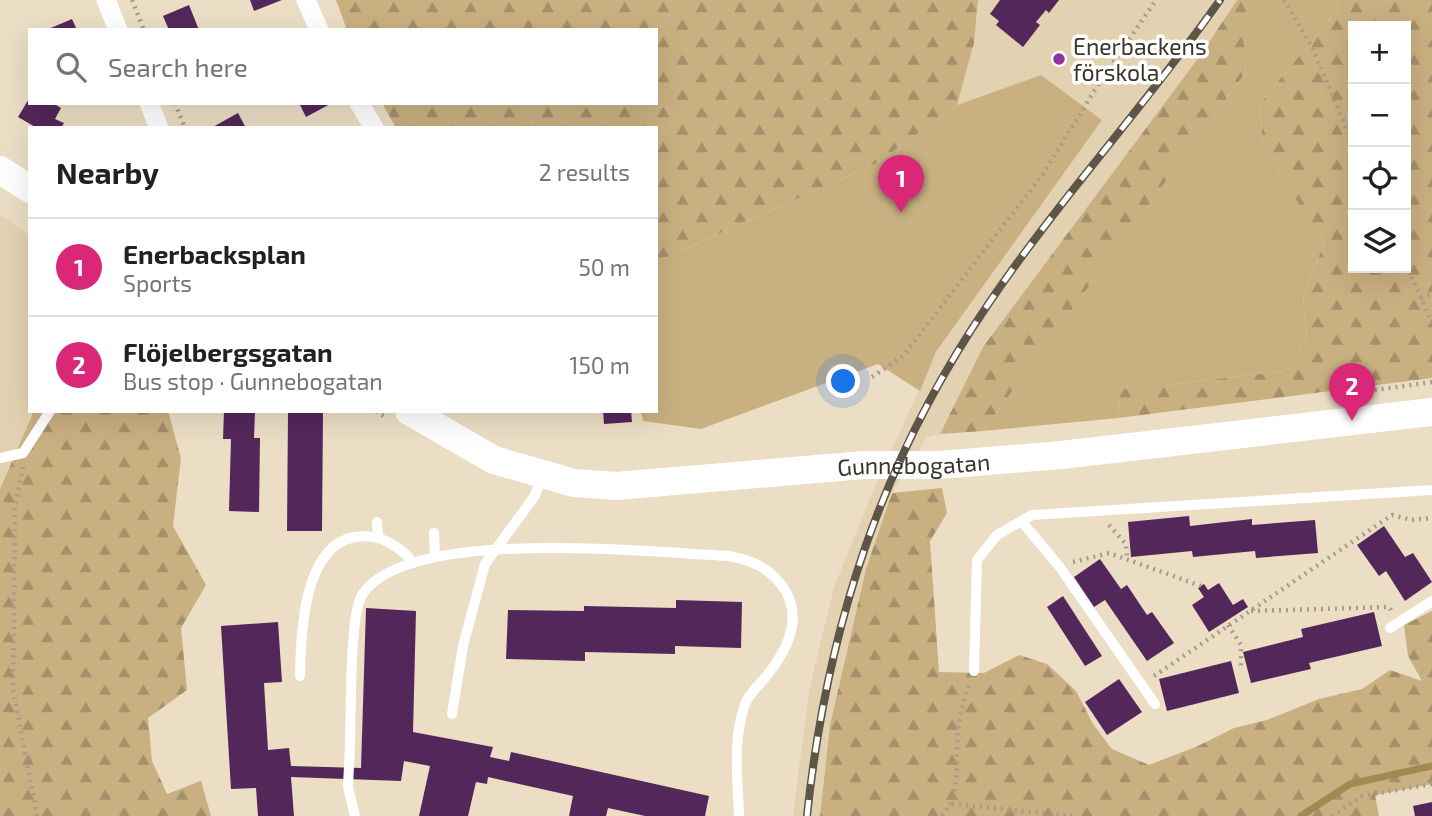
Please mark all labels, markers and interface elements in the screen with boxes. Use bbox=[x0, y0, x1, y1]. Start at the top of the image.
map controls bbox=[1348, 21, 1411, 273]
button: + bbox=[1348, 21, 1411, 84]
search box bbox=[28, 28, 658, 105]
place label: Enerbackens förskola bbox=[1073, 32, 1207, 86]
icon: search bbox=[52, 48, 90, 86]
text: Search here bbox=[108, 51, 248, 82]
marker: Enerbackens förskola bbox=[1051, 51, 1067, 67]
button: − bbox=[1348, 84, 1411, 147]
button: locate bbox=[1348, 147, 1411, 210]
text: Nearby bbox=[56, 154, 159, 190]
pin: 1 bbox=[878, 155, 924, 213]
text: 2 results bbox=[539, 158, 630, 186]
button: layers bbox=[1348, 210, 1411, 273]
text: Enerbacksplan bbox=[123, 238, 306, 269]
text: 1 bbox=[74, 253, 84, 281]
text: 50 m bbox=[579, 253, 630, 281]
text: Sports bbox=[123, 269, 192, 297]
text: Flöjelbergsgatan bbox=[123, 336, 333, 367]
text: 2 bbox=[72, 351, 86, 379]
text: 150 m bbox=[569, 351, 630, 379]
pin: 2 bbox=[1329, 363, 1375, 421]
your location bbox=[826, 364, 860, 398]
text: Bus stop · Gunnebogatan bbox=[123, 367, 383, 395]
street label: Gunnebogatan bbox=[836, 447, 991, 481]

